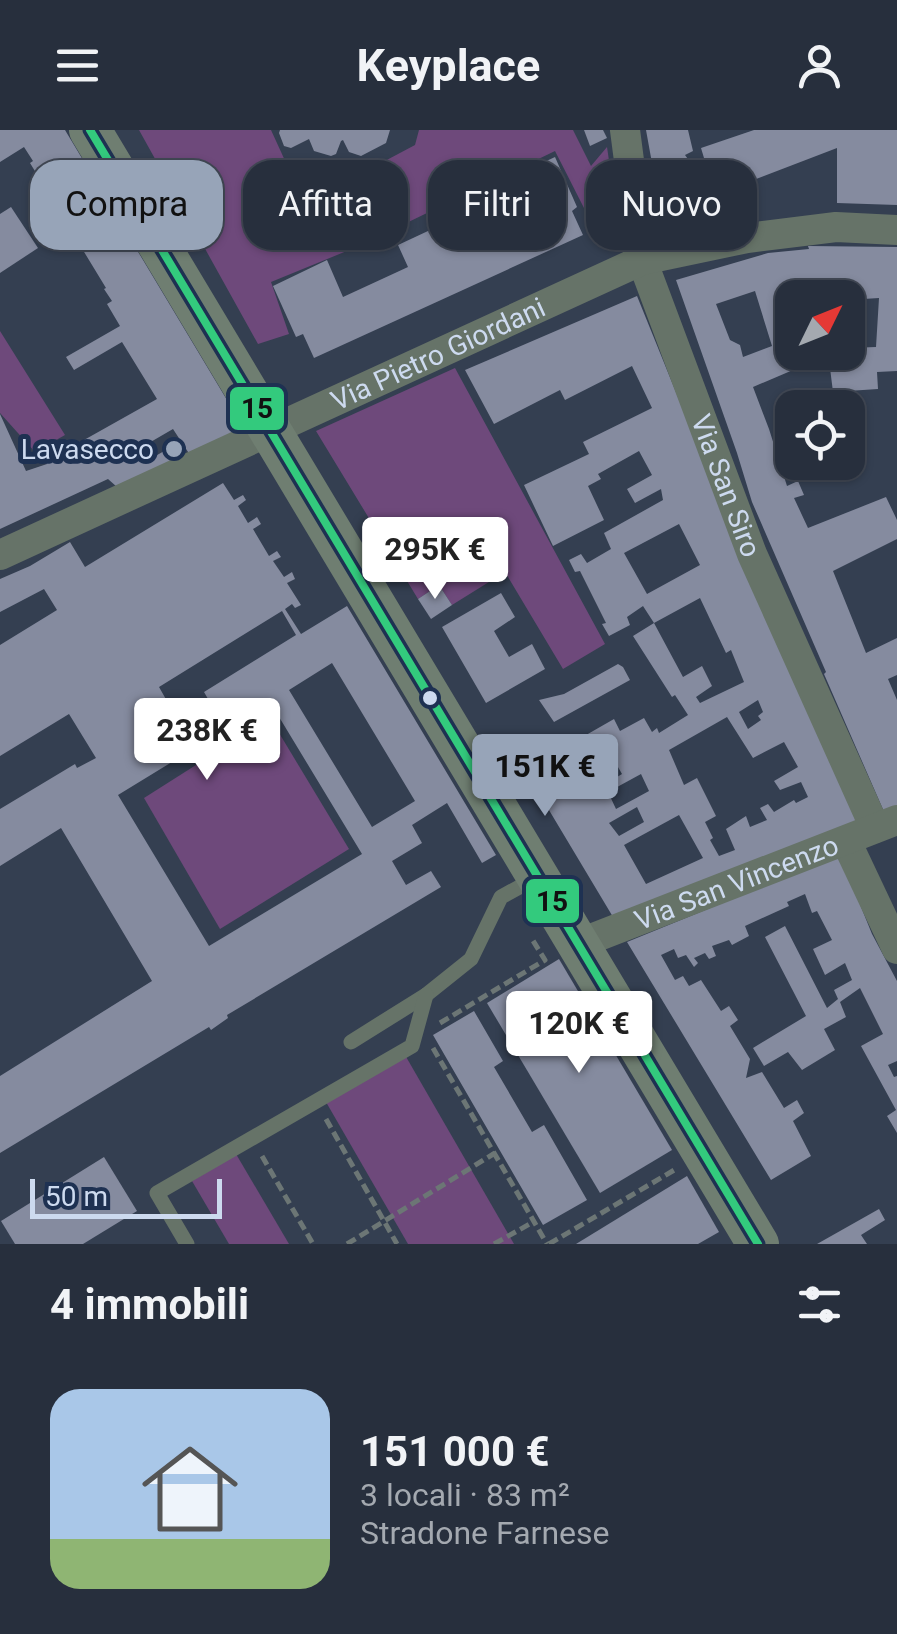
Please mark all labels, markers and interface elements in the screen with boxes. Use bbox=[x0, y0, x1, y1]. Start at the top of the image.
icon: menu bbox=[50, 38, 105, 93]
icon: person bbox=[792, 38, 847, 93]
text: Keyplace bbox=[357, 39, 540, 92]
chip: Compra bbox=[30, 160, 223, 250]
chip: Affitta bbox=[243, 160, 408, 250]
chip: Filtri bbox=[428, 160, 566, 250]
chip: Nuovo bbox=[586, 160, 757, 250]
north arrow bbox=[775, 280, 865, 370]
map controls bbox=[775, 280, 865, 480]
street label: Via Pietro Giordani bbox=[326, 291, 550, 418]
line badge: 15 bbox=[228, 385, 286, 432]
button: locate bbox=[775, 390, 865, 480]
text: 15 bbox=[241, 392, 273, 425]
street label: Via San Siro bbox=[684, 410, 768, 562]
place label: Lavasecco bbox=[21, 433, 154, 466]
marker: Lavasecco bbox=[163, 438, 185, 460]
pin: 295K € bbox=[354, 517, 516, 602]
text: 295K € bbox=[384, 530, 486, 568]
unlabelled marker bbox=[420, 688, 440, 708]
pin: 238K € bbox=[126, 698, 288, 783]
text: 238K € bbox=[156, 711, 258, 749]
pin: 151K € bbox=[464, 734, 626, 819]
text: 151K € bbox=[494, 747, 596, 785]
street label: Via San Vincenzo bbox=[630, 828, 843, 937]
line badge: 15 bbox=[524, 877, 581, 925]
text: 15 bbox=[536, 885, 568, 918]
pin: 120K € bbox=[498, 991, 660, 1076]
text: 120K € bbox=[528, 1004, 630, 1042]
scale bar bbox=[30, 1174, 222, 1218]
text: 50 m bbox=[45, 1180, 108, 1213]
icon: filters bbox=[792, 1277, 847, 1332]
text: 4 immobili bbox=[50, 1280, 249, 1329]
text: 151 000 € bbox=[360, 1427, 550, 1476]
icon: home bbox=[130, 1429, 250, 1549]
text: 3 locali · 83 m² bbox=[360, 1476, 570, 1514]
text: Stradone Farnese bbox=[360, 1514, 610, 1552]

